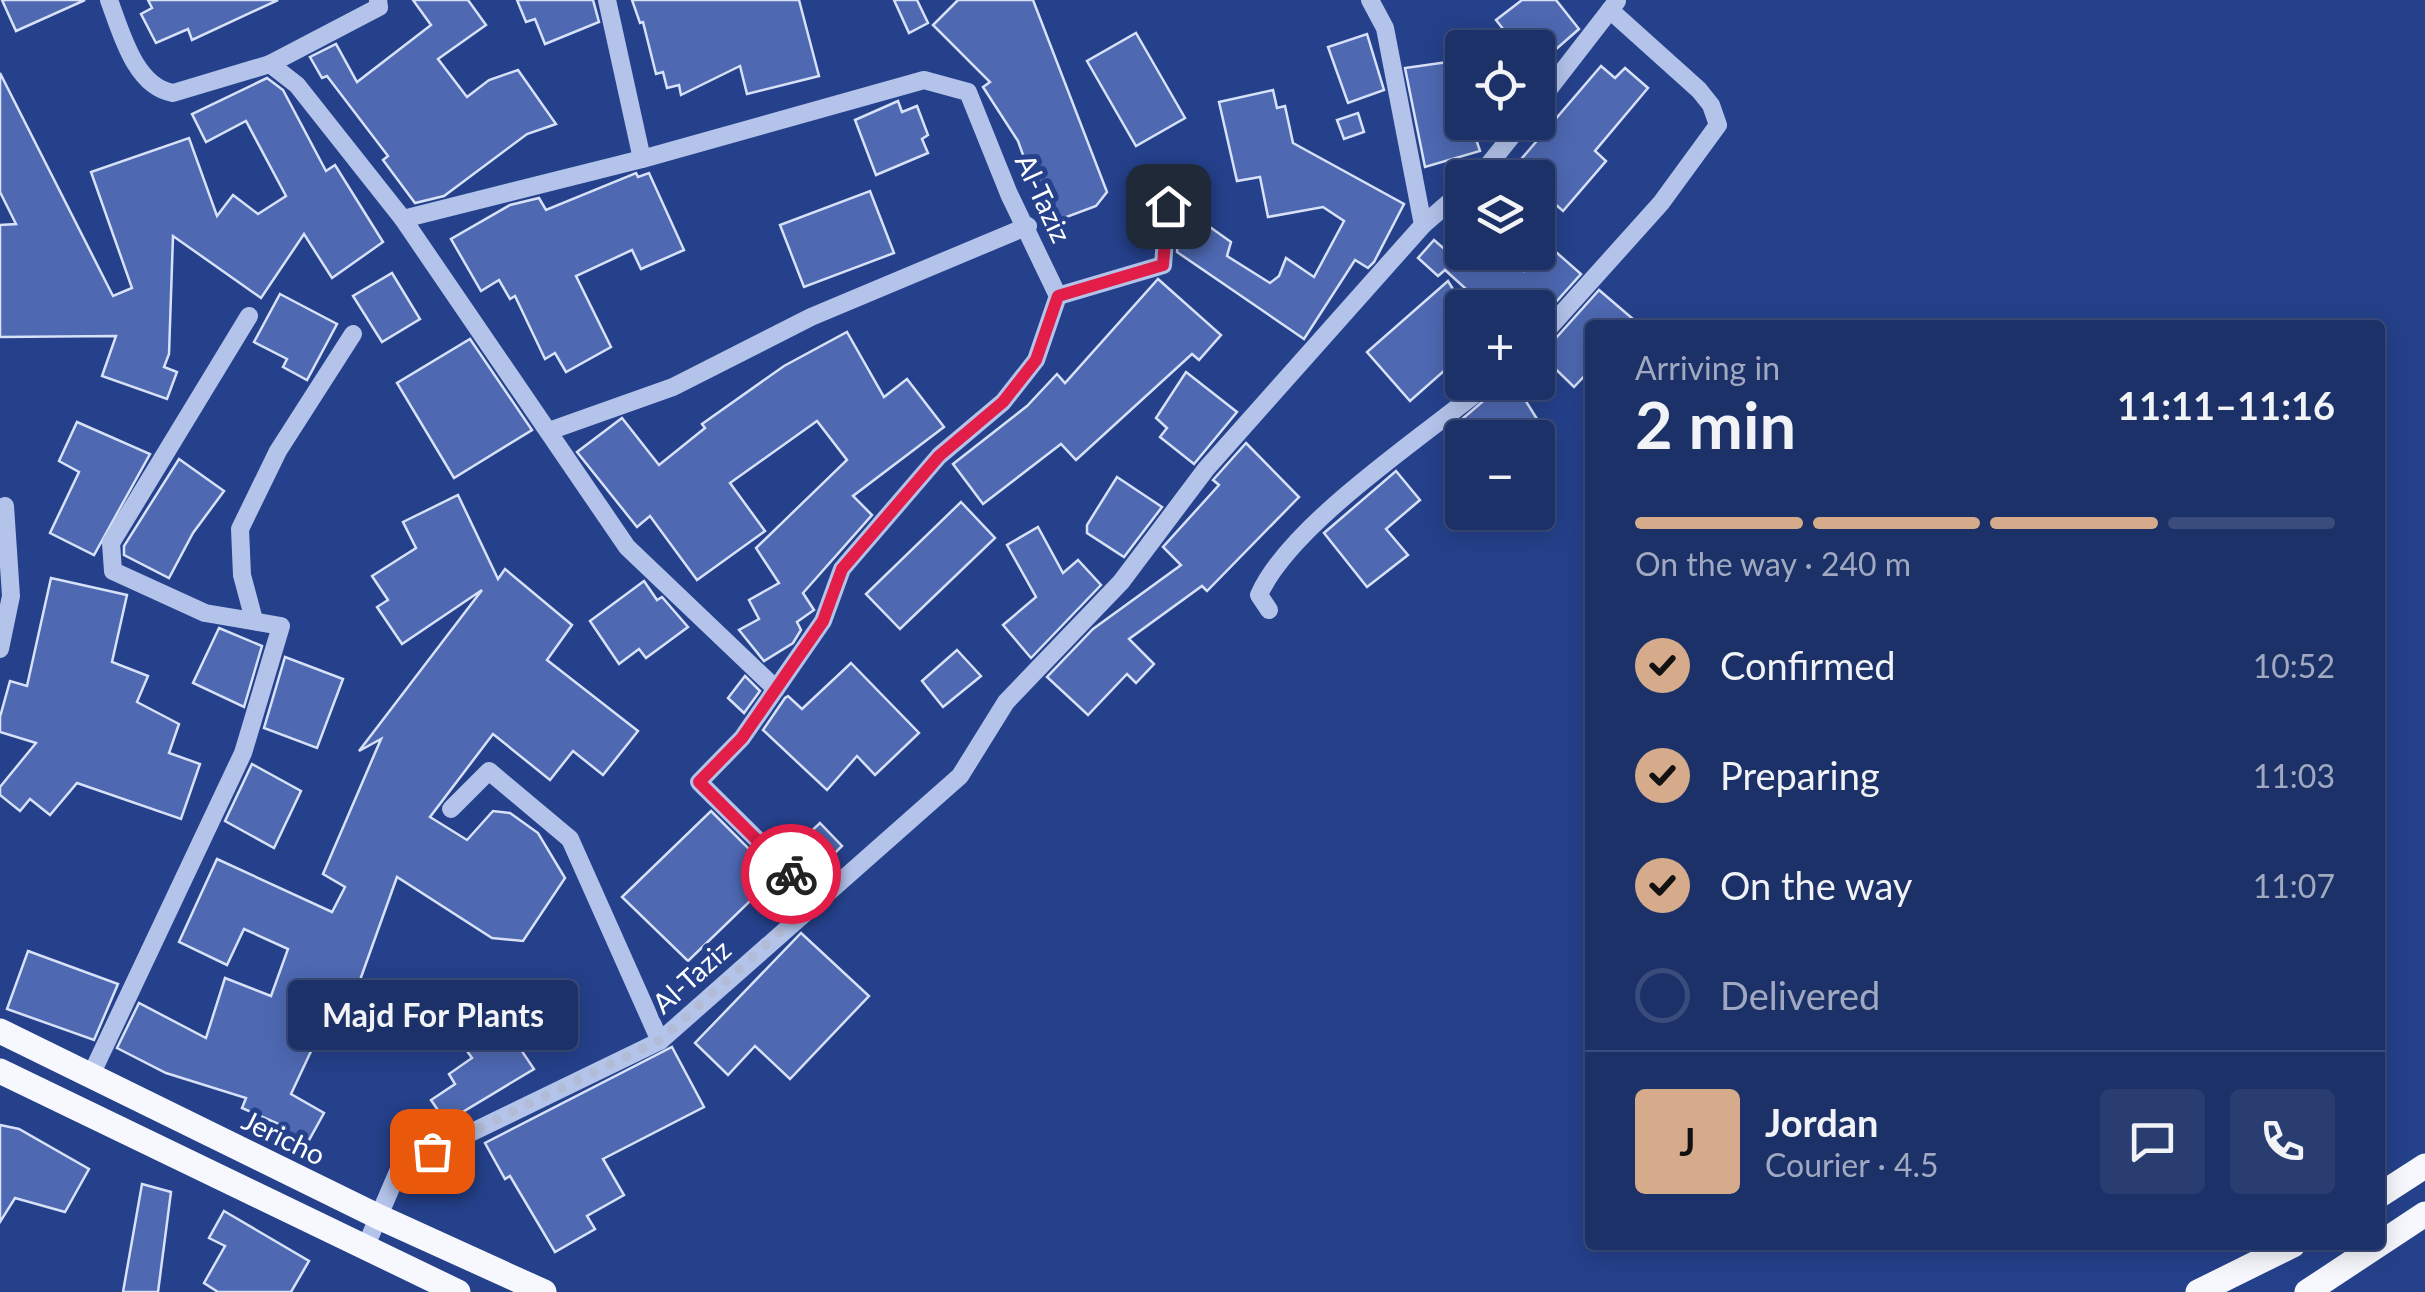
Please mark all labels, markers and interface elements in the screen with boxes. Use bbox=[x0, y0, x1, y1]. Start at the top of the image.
map controls bbox=[1445, 30, 1555, 530]
button: locate bbox=[1445, 30, 1555, 140]
street label: Al-Taziz bbox=[1009, 148, 1079, 248]
button: layers bbox=[1445, 160, 1555, 270]
pin bbox=[1126, 164, 1211, 249]
icon: home bbox=[1141, 179, 1196, 234]
button: + bbox=[1445, 290, 1555, 400]
text: Arriving in bbox=[1635, 348, 1780, 387]
text: 11:11–11:16 bbox=[2117, 382, 2335, 428]
text: 2 min bbox=[1635, 385, 1796, 463]
button: − bbox=[1445, 420, 1555, 530]
text: On the way · 240 m bbox=[1635, 544, 1911, 583]
icon: check bbox=[1635, 638, 1690, 693]
text: Confirmed bbox=[1720, 642, 1896, 688]
text: 10:52 bbox=[2253, 646, 2335, 685]
icon: check bbox=[1635, 748, 1690, 803]
text: Preparing bbox=[1720, 752, 1880, 798]
text: 11:03 bbox=[2253, 756, 2335, 795]
courier bbox=[741, 824, 841, 924]
icon: bike bbox=[764, 847, 819, 902]
icon: check bbox=[1635, 858, 1690, 913]
text: On the way bbox=[1720, 862, 1912, 908]
text: 11:07 bbox=[2253, 866, 2335, 905]
street label: Al-Taziz bbox=[645, 932, 737, 1020]
text: Delivered bbox=[1720, 972, 1880, 1018]
callout: Majd For Plants bbox=[287, 981, 577, 1051]
text: Majd For Plants bbox=[322, 995, 544, 1034]
button: chat bbox=[2100, 1089, 2205, 1194]
button: phone bbox=[2230, 1089, 2335, 1194]
text: Jordan bbox=[1765, 1099, 1878, 1145]
street label: Jericho bbox=[237, 1102, 331, 1172]
pin bbox=[390, 1109, 475, 1194]
text: J bbox=[1679, 1118, 1696, 1164]
icon: bag bbox=[405, 1124, 460, 1179]
text: Courier · 4.5 bbox=[1765, 1145, 1939, 1184]

